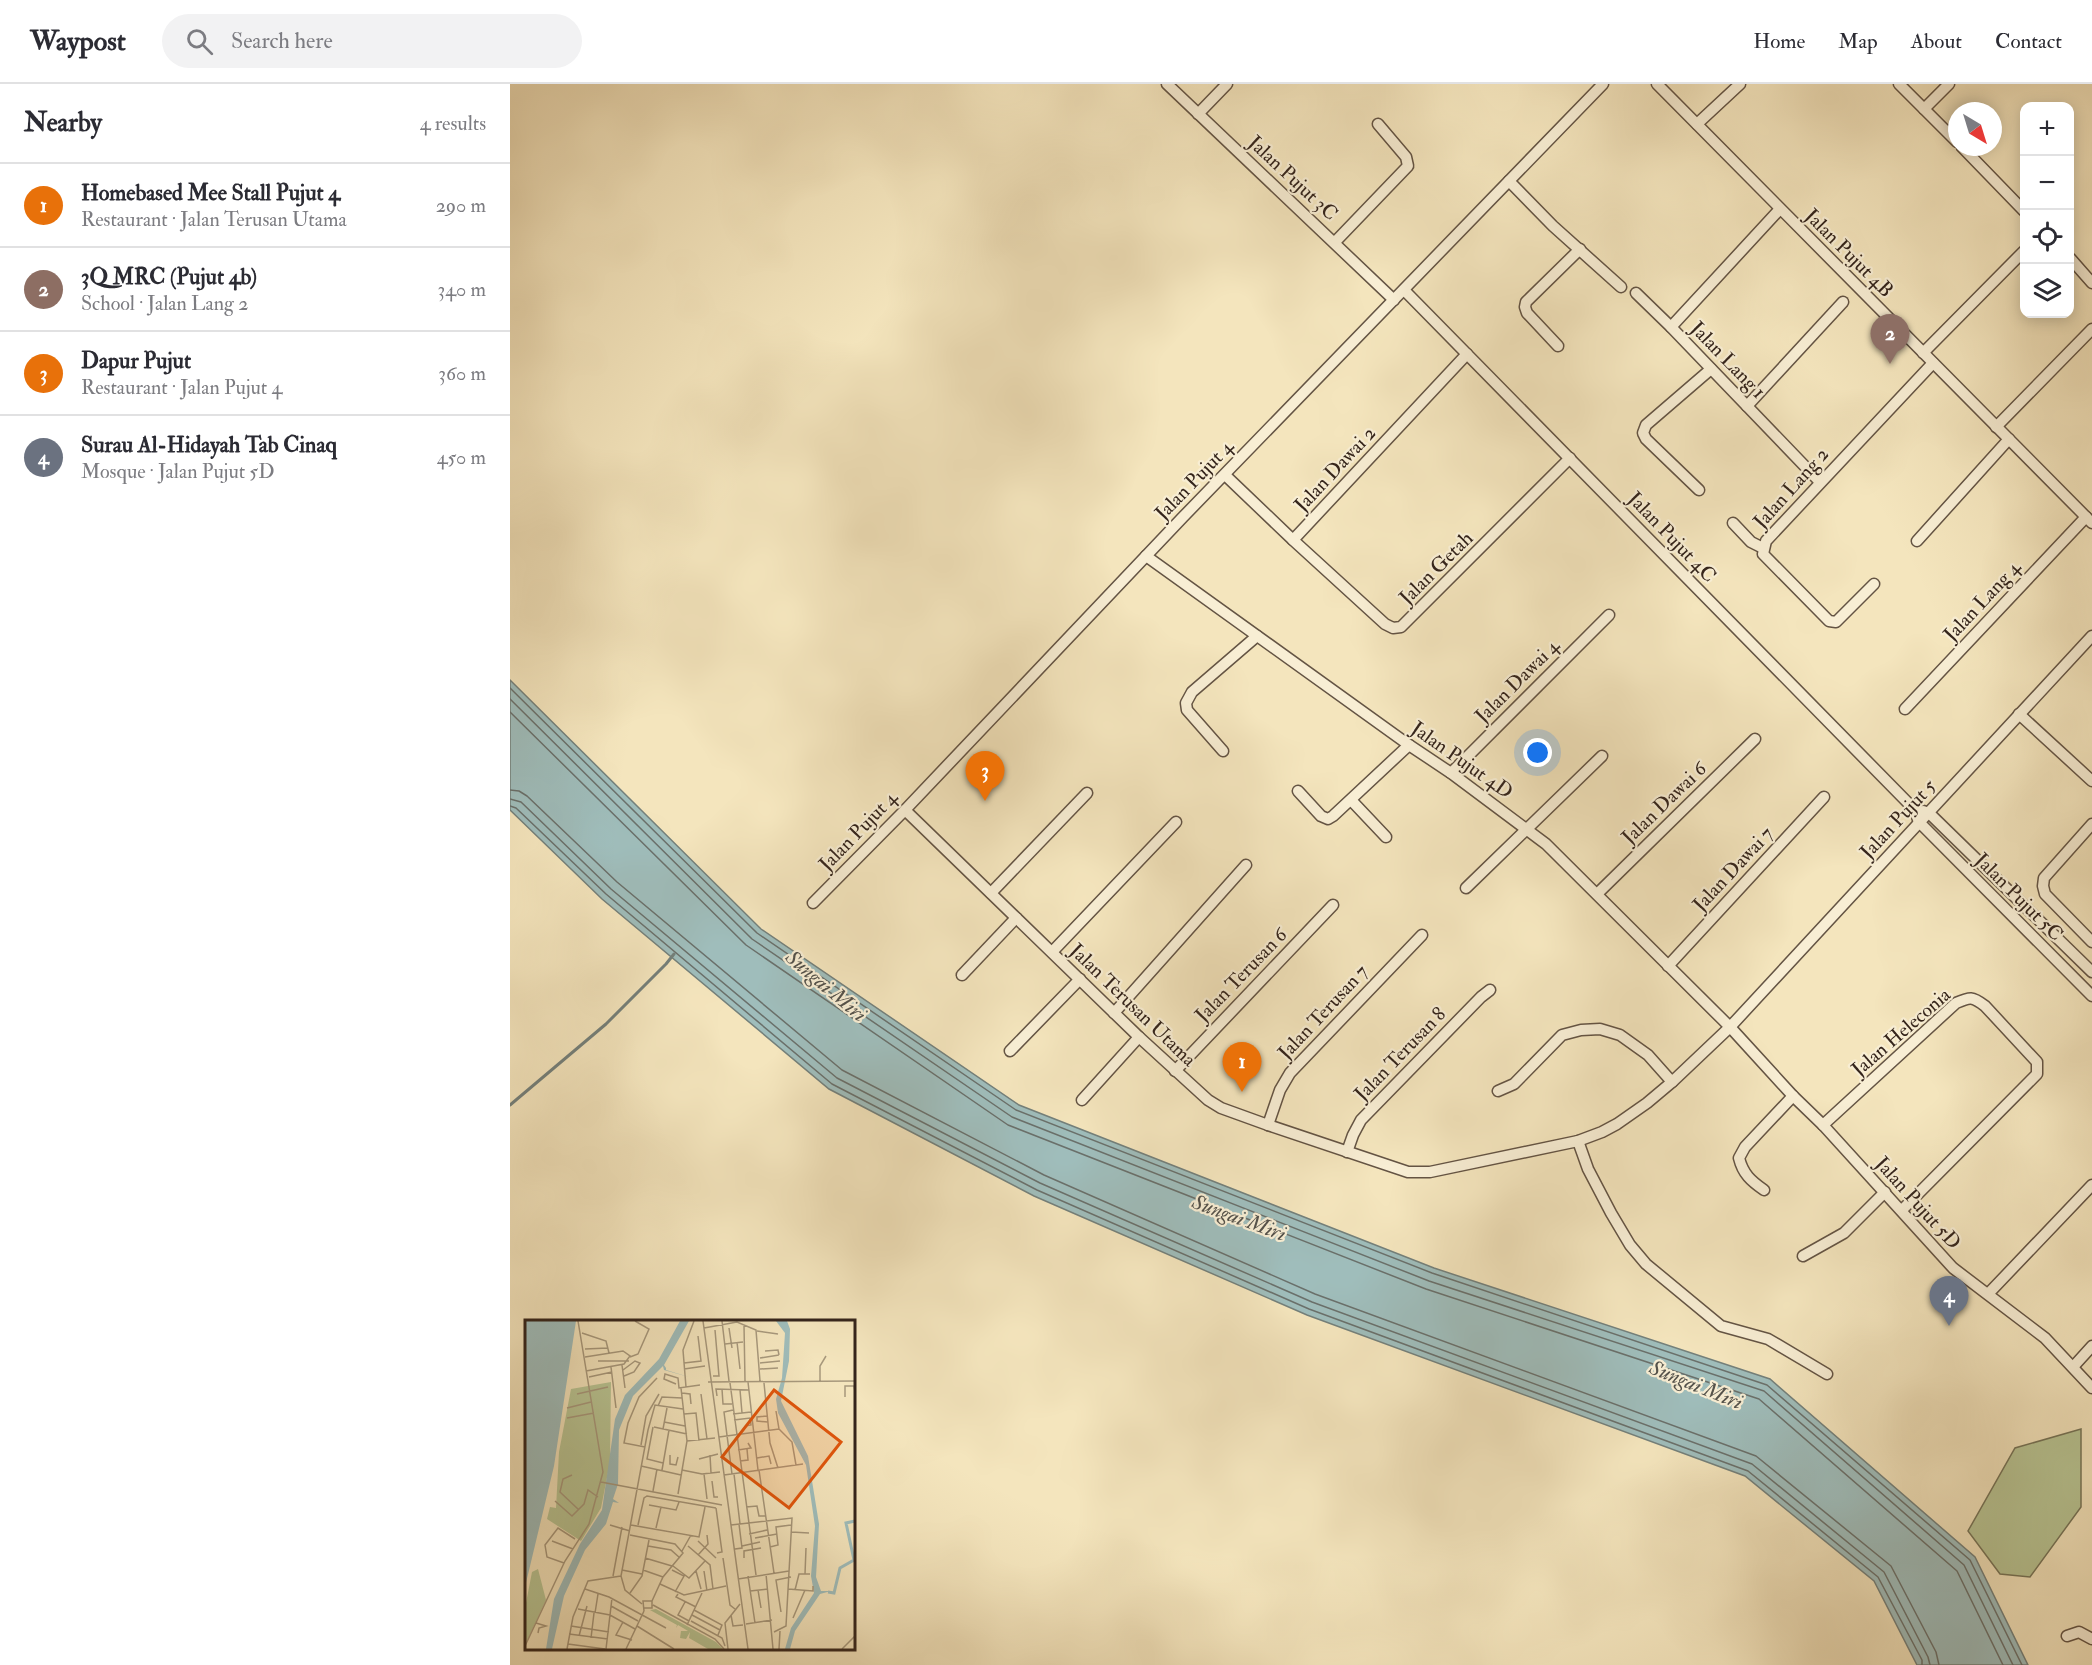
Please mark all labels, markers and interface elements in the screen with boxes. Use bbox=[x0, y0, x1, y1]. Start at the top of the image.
search box bbox=[162, 14, 582, 68]
text: Waypost bbox=[30, 24, 126, 59]
icon: search bbox=[183, 25, 216, 58]
text: Search here bbox=[231, 27, 333, 55]
text: Home bbox=[1753, 28, 1805, 55]
text: Map bbox=[1838, 28, 1878, 55]
text: About bbox=[1911, 28, 1962, 55]
text: Contact bbox=[1995, 28, 2062, 55]
north arrow bbox=[1948, 102, 2002, 156]
map controls bbox=[2020, 102, 2074, 318]
button: + bbox=[2020, 102, 2074, 156]
text: Nearby bbox=[24, 107, 102, 139]
text: 4 results bbox=[420, 111, 486, 136]
street label: Jalan Pujut 3C bbox=[1242, 129, 1343, 226]
button: − bbox=[2020, 156, 2074, 210]
text: Homebased Mee Stall Pujut 4 bbox=[81, 179, 340, 207]
text: 1 bbox=[40, 193, 47, 218]
text: 290 m bbox=[436, 193, 486, 218]
street label: Jalan Pujut 4B bbox=[1799, 203, 1899, 303]
text: Restaurant · Jalan Terusan Utama bbox=[81, 207, 347, 232]
button: locate bbox=[2020, 210, 2074, 264]
text: 3Q MRC (Pujut 4b) bbox=[81, 263, 257, 291]
button: layers bbox=[2020, 264, 2074, 318]
text: 2 bbox=[38, 277, 49, 302]
text: 340 m bbox=[438, 277, 486, 302]
text: School · Jalan Lang 2 bbox=[81, 291, 248, 316]
pin: 2 bbox=[1870, 314, 1910, 364]
street label: Jalan Lang 1 bbox=[1684, 315, 1771, 404]
text: Dapur Pujut bbox=[81, 347, 191, 375]
text: 3 bbox=[40, 361, 47, 386]
text: 360 m bbox=[438, 361, 486, 386]
text: Restaurant · Jalan Pujut 4 bbox=[81, 375, 282, 400]
street label: Jalan Dawai 2 bbox=[1288, 421, 1381, 518]
text: Surau Al-Hidayah Tab Cinaq bbox=[81, 431, 337, 459]
street label: Jalan Pujut 4 bbox=[1149, 434, 1239, 526]
street label: Jalan Lang 2 bbox=[1747, 442, 1834, 535]
text: 4 bbox=[38, 445, 49, 470]
text: 450 m bbox=[437, 445, 486, 470]
text: Mosque · Jalan Pujut 5D bbox=[81, 459, 274, 484]
street label: Jalan Pujut 4C bbox=[1622, 486, 1722, 588]
street label: Jalan Getah bbox=[1393, 526, 1478, 611]
street label: Jalan Lang 4 bbox=[1938, 554, 2027, 647]
street label: Jalan Dawai 4 bbox=[1469, 633, 1565, 729]
street label: Jalan Pujut 4D bbox=[1405, 715, 1518, 804]
your location bbox=[1523, 738, 1552, 767]
pin: 3 bbox=[966, 752, 1004, 801]
street label: Jalan Dawai 6 bbox=[1616, 756, 1712, 850]
street label: Jalan Pujut 5 bbox=[1854, 774, 1941, 865]
street label: Jalan Pujut 4 bbox=[813, 785, 903, 877]
street label: Jalan Dawai 7 bbox=[1687, 821, 1779, 917]
street label: Jalan Pujut 5C bbox=[1969, 847, 2068, 946]
street label: Jalan Terusan 6 bbox=[1189, 922, 1293, 1028]
street label: Jalan Terusan Utama bbox=[1064, 937, 1202, 1072]
water label: Sungai Miri bbox=[779, 944, 872, 1028]
street label: Jalan Terusan 7 bbox=[1272, 959, 1373, 1066]
street label: Jalan Heleconia bbox=[1846, 982, 1956, 1082]
street label: Jalan Terusan 8 bbox=[1348, 1002, 1451, 1107]
pin: 1 bbox=[1222, 1042, 1262, 1092]
street label: Jalan Pujut 5D bbox=[1869, 1151, 1966, 1255]
water label: Sungai Miri bbox=[1187, 1188, 1290, 1248]
pin: 4 bbox=[1930, 1276, 1968, 1326]
inset map bbox=[525, 1320, 855, 1650]
water label: Sungai Miri bbox=[1645, 1354, 1747, 1416]

